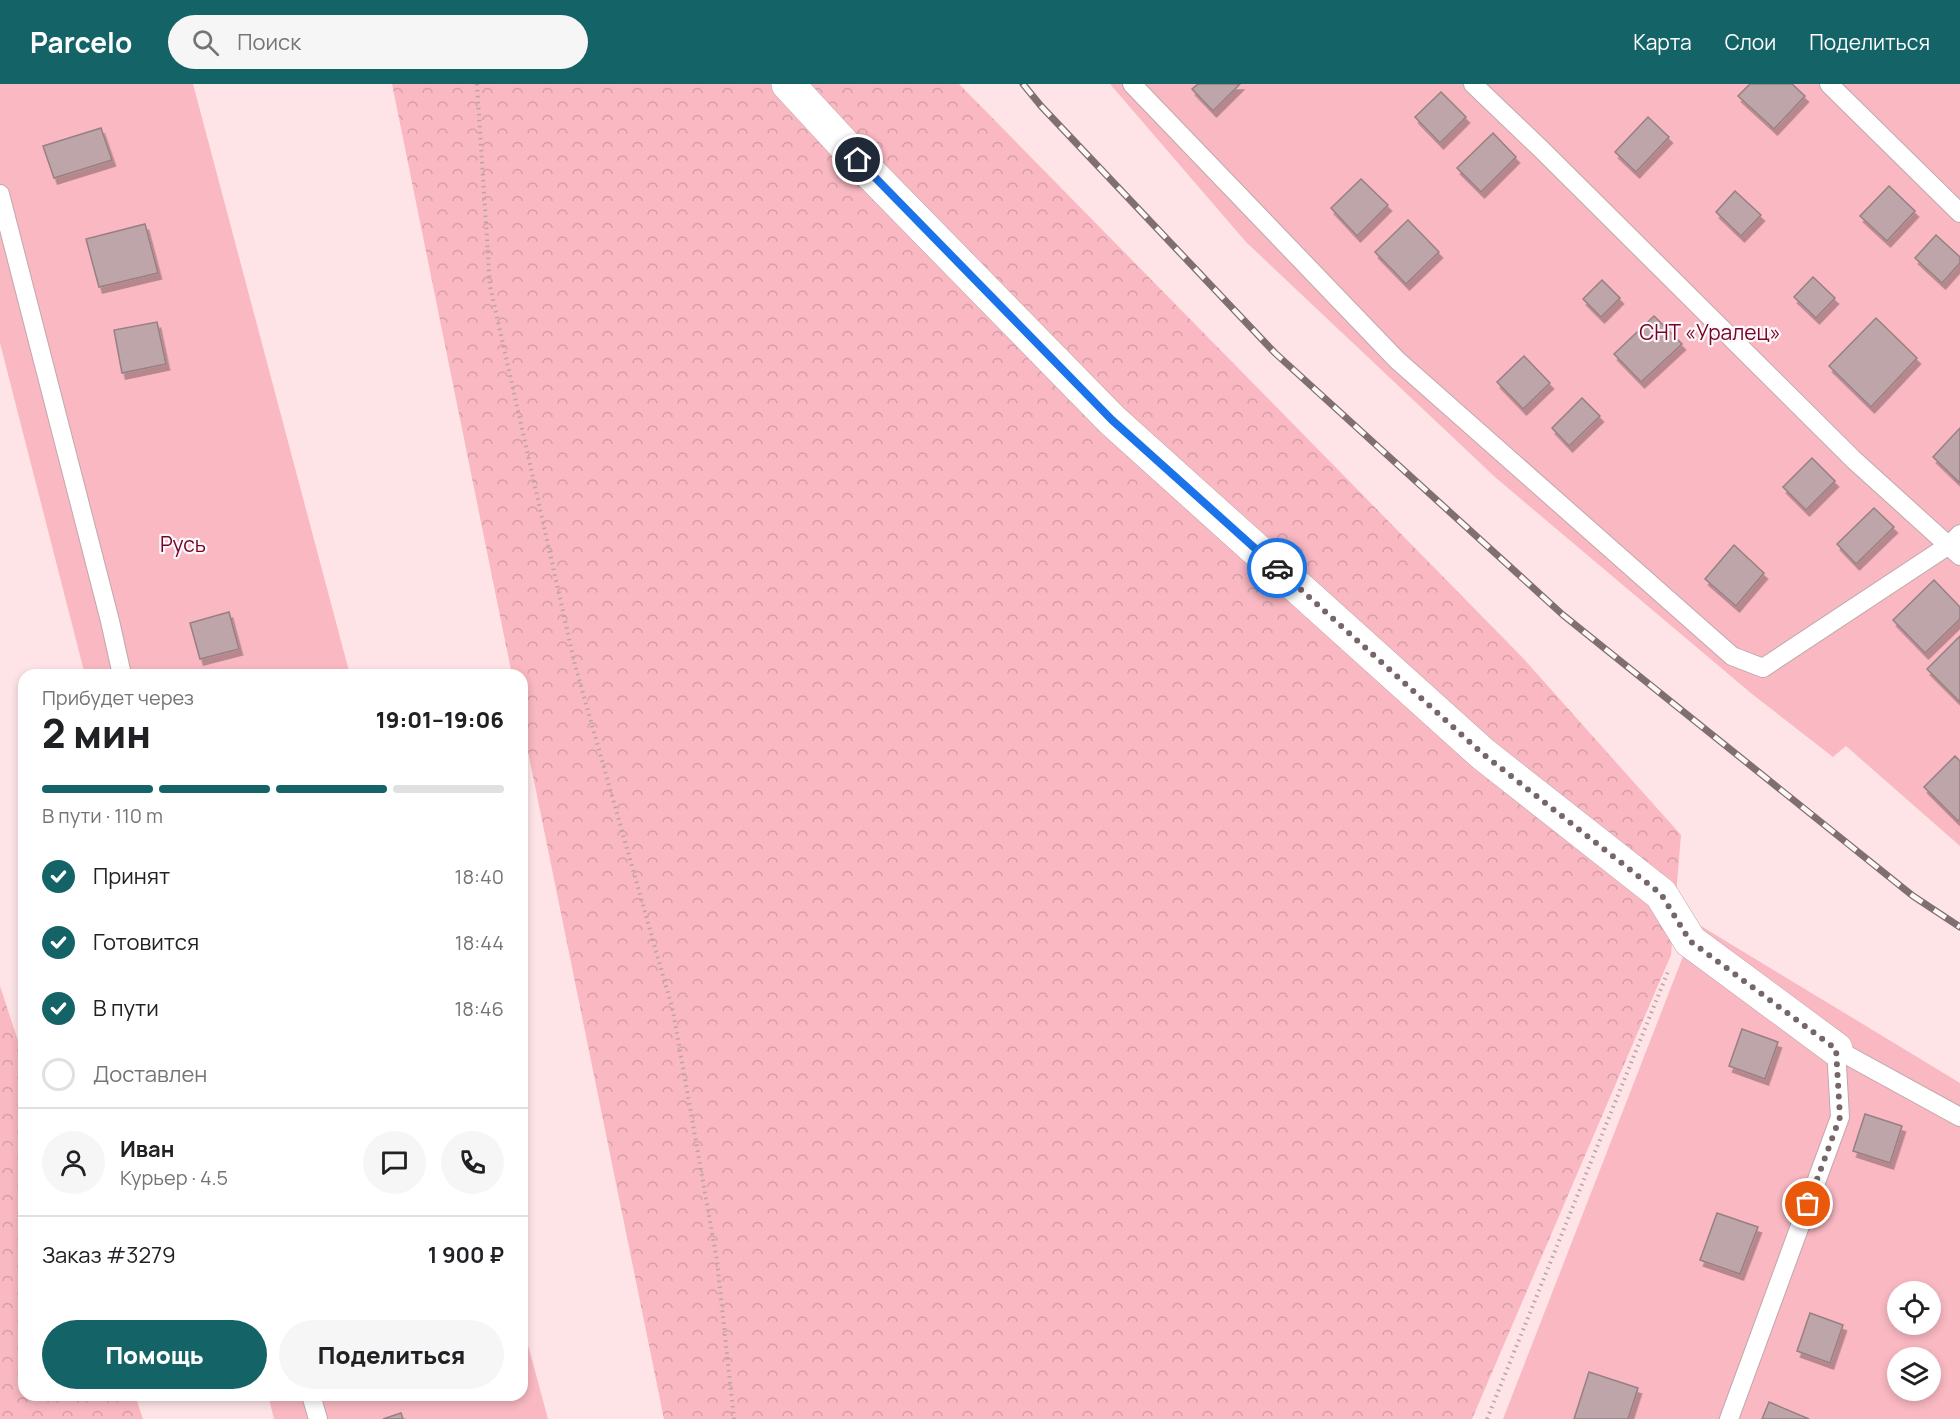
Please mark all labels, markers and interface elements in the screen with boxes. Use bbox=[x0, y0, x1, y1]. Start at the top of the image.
search box bbox=[168, 15, 588, 69]
text: Parcelo bbox=[30, 23, 132, 61]
icon: search bbox=[189, 26, 222, 59]
text: Поиск bbox=[237, 27, 301, 57]
text: Карта bbox=[1633, 28, 1692, 56]
text: Слои bbox=[1725, 28, 1776, 56]
text: Поделиться bbox=[1809, 28, 1930, 56]
pin bbox=[832, 134, 883, 185]
icon: home bbox=[841, 143, 874, 176]
park label: СНТ «Уралец» bbox=[1639, 318, 1781, 346]
park label: Русь bbox=[160, 530, 206, 558]
courier bbox=[1247, 538, 1307, 598]
icon: car bbox=[1261, 552, 1294, 585]
text: Прибудет через bbox=[42, 684, 194, 711]
text: 19:01–19:06 bbox=[376, 705, 504, 735]
text: 2 мин bbox=[42, 706, 151, 760]
text: В пути · 110 m bbox=[42, 802, 163, 829]
icon: check bbox=[42, 860, 75, 893]
text: Принят bbox=[93, 861, 170, 891]
text: 18:40 bbox=[455, 863, 504, 890]
icon: check bbox=[42, 926, 75, 959]
text: Готовится bbox=[93, 927, 199, 957]
text: 18:44 bbox=[455, 929, 504, 956]
icon: check bbox=[42, 992, 75, 1025]
text: В пути bbox=[93, 993, 159, 1023]
text: 18:46 bbox=[454, 995, 504, 1022]
text: Доставлен bbox=[93, 1059, 207, 1089]
button: person bbox=[42, 1131, 105, 1194]
button: chat bbox=[363, 1131, 426, 1194]
button: phone bbox=[441, 1131, 504, 1194]
text: Иван bbox=[120, 1134, 174, 1164]
text: Курьер · 4.5 bbox=[120, 1164, 228, 1191]
pin bbox=[1782, 1178, 1833, 1229]
icon: bag bbox=[1791, 1187, 1824, 1220]
text: Заказ #3279 bbox=[42, 1240, 176, 1270]
text: 1 900 ₽ bbox=[428, 1240, 504, 1270]
map controls bbox=[1887, 1281, 1941, 1401]
button: locate bbox=[1887, 1281, 1941, 1335]
button: Помощь bbox=[42, 1320, 267, 1389]
button: Поделиться bbox=[279, 1320, 504, 1389]
button: layers bbox=[1887, 1347, 1941, 1401]

